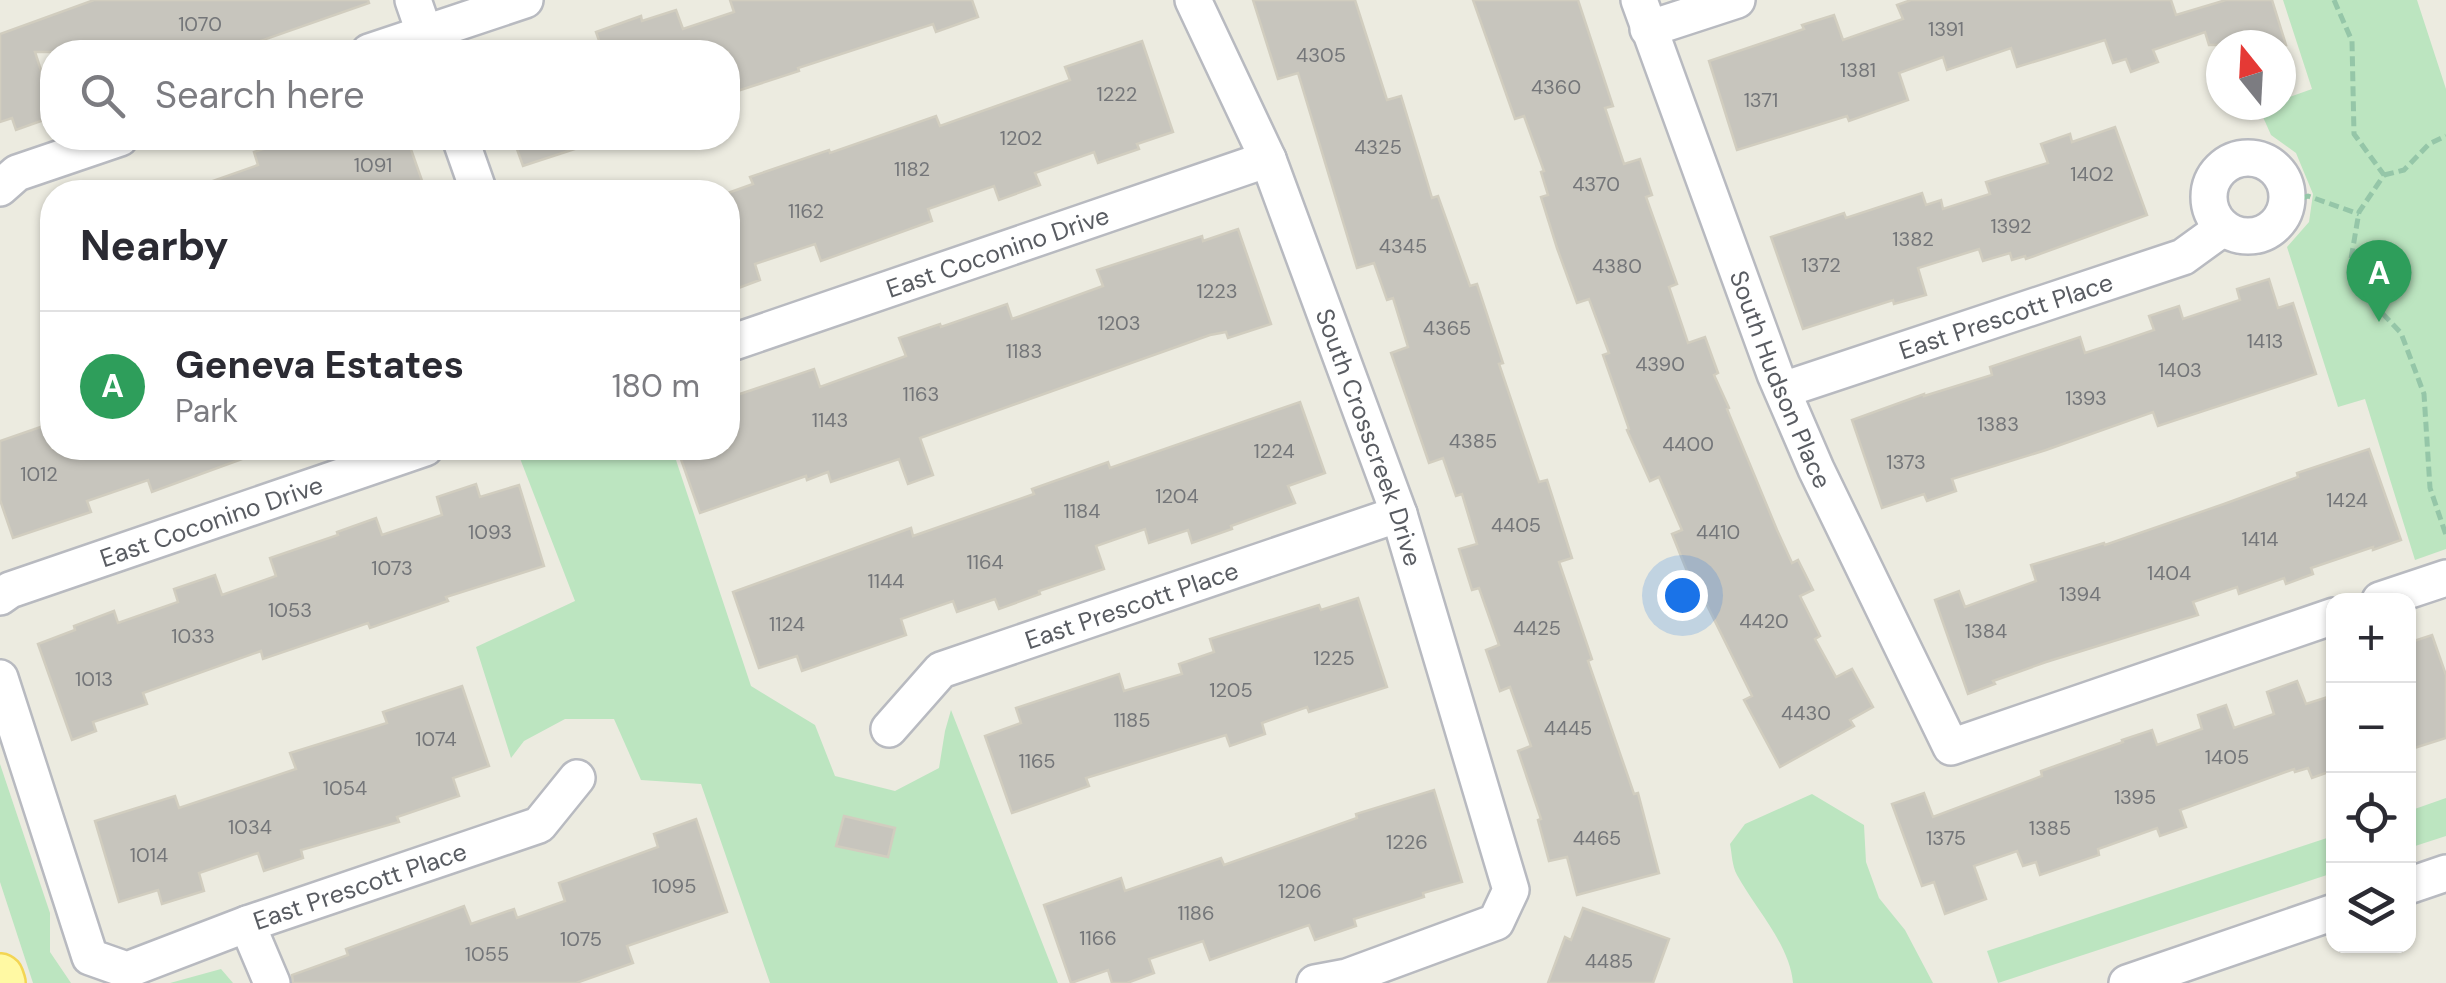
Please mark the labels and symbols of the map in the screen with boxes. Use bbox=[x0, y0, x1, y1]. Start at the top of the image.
house number: 1070 bbox=[178, 11, 222, 37]
house number: 1391 bbox=[1928, 16, 1964, 42]
north arrow bbox=[2206, 30, 2296, 120]
house number: 4305 bbox=[1296, 42, 1346, 68]
house number: 1381 bbox=[1840, 57, 1876, 83]
house number: 4360 bbox=[1531, 74, 1581, 100]
house number: 1222 bbox=[1097, 81, 1137, 107]
house number: 1371 bbox=[1744, 87, 1778, 113]
house number: 1202 bbox=[1000, 125, 1042, 151]
house number: 4325 bbox=[1354, 134, 1402, 160]
house number: 1091 bbox=[354, 152, 392, 178]
house number: 1182 bbox=[894, 156, 930, 182]
house number: 1402 bbox=[2070, 161, 2114, 187]
house number: 4370 bbox=[1572, 171, 1620, 197]
house number: 1162 bbox=[788, 198, 824, 224]
street label: East Coconino Drive bbox=[882, 198, 1113, 305]
house number: 1392 bbox=[1990, 213, 2032, 239]
house number: 1382 bbox=[1892, 226, 1934, 252]
house number: 4345 bbox=[1379, 233, 1427, 259]
pin: A bbox=[2346, 240, 2412, 322]
house number: 1372 bbox=[1801, 252, 1841, 278]
house number: 4380 bbox=[1592, 253, 1642, 279]
street label: East Prescott Place bbox=[1895, 265, 2117, 367]
street label: South Hudson Place bbox=[1722, 266, 1839, 494]
house number: 1223 bbox=[1196, 278, 1238, 304]
street label: South Crosscreek Drive bbox=[1308, 304, 1430, 570]
house number: 1203 bbox=[1097, 310, 1141, 336]
house number: 4365 bbox=[1423, 315, 1471, 341]
house number: 1413 bbox=[2247, 328, 2283, 354]
house number: 1183 bbox=[1006, 338, 1042, 364]
house number: 4390 bbox=[1635, 351, 1685, 377]
house number: 1403 bbox=[2158, 357, 2202, 383]
house number: 1163 bbox=[903, 381, 939, 407]
house number: 1393 bbox=[2065, 385, 2107, 411]
house number: 1143 bbox=[812, 407, 848, 433]
house number: 1383 bbox=[1977, 411, 2019, 437]
house number: 4385 bbox=[1449, 428, 1497, 454]
house number: 4400 bbox=[1662, 431, 1714, 457]
house number: 1224 bbox=[1253, 438, 1295, 464]
house number: 1373 bbox=[1886, 449, 1926, 475]
house number: 1012 bbox=[20, 461, 58, 487]
street label: East Coconino Drive bbox=[95, 468, 327, 575]
house number: 1204 bbox=[1155, 483, 1199, 509]
house number: 1424 bbox=[2326, 487, 2368, 513]
house number: 1184 bbox=[1064, 498, 1100, 524]
house number: 4405 bbox=[1491, 512, 1541, 538]
house number: 1093 bbox=[468, 519, 512, 545]
house number: 4410 bbox=[1696, 519, 1740, 545]
house number: 1414 bbox=[2242, 526, 2278, 552]
house number: 1164 bbox=[966, 549, 1004, 575]
street label: East Prescott Place bbox=[1021, 553, 1243, 657]
house number: 1073 bbox=[371, 555, 413, 581]
house number: 1404 bbox=[2147, 560, 2191, 586]
house number: 1144 bbox=[868, 568, 904, 594]
your location bbox=[1657, 570, 1708, 621]
house number: 1394 bbox=[2059, 581, 2101, 607]
house number: 1053 bbox=[268, 597, 312, 623]
house number: 4420 bbox=[1739, 608, 1789, 634]
house number: 1124 bbox=[769, 611, 805, 637]
house number: 4425 bbox=[1513, 615, 1561, 641]
house number: 1384 bbox=[1965, 618, 2007, 644]
house number: 1033 bbox=[171, 623, 215, 649]
house number: 1225 bbox=[1313, 645, 1355, 671]
house number: 1013 bbox=[75, 666, 113, 692]
house number: 1205 bbox=[1209, 677, 1253, 703]
house number: 4430 bbox=[1781, 700, 1831, 726]
house number: 1185 bbox=[1114, 707, 1150, 733]
house number: 4445 bbox=[1544, 715, 1592, 741]
house number: 1074 bbox=[415, 726, 457, 752]
house number: 1405 bbox=[2205, 744, 2249, 770]
house number: 1165 bbox=[1019, 748, 1055, 774]
house number: 1054 bbox=[323, 775, 367, 801]
house number: 1395 bbox=[2114, 784, 2156, 810]
house number: 1034 bbox=[228, 814, 272, 840]
house number: 1385 bbox=[2029, 815, 2071, 841]
house number: 4465 bbox=[1573, 825, 1621, 851]
house number: 1375 bbox=[1926, 825, 1966, 851]
house number: 1226 bbox=[1386, 829, 1428, 855]
street label: East Prescott Place bbox=[249, 834, 471, 937]
house number: 1014 bbox=[130, 842, 168, 868]
house number: 1095 bbox=[652, 873, 696, 899]
house number: 1206 bbox=[1278, 878, 1322, 904]
house number: 1186 bbox=[1177, 900, 1215, 926]
house number: 1166 bbox=[1079, 925, 1117, 951]
house number: 1075 bbox=[560, 926, 602, 952]
house number: 1055 bbox=[465, 941, 509, 967]
house number: 4485 bbox=[1585, 948, 1633, 974]

